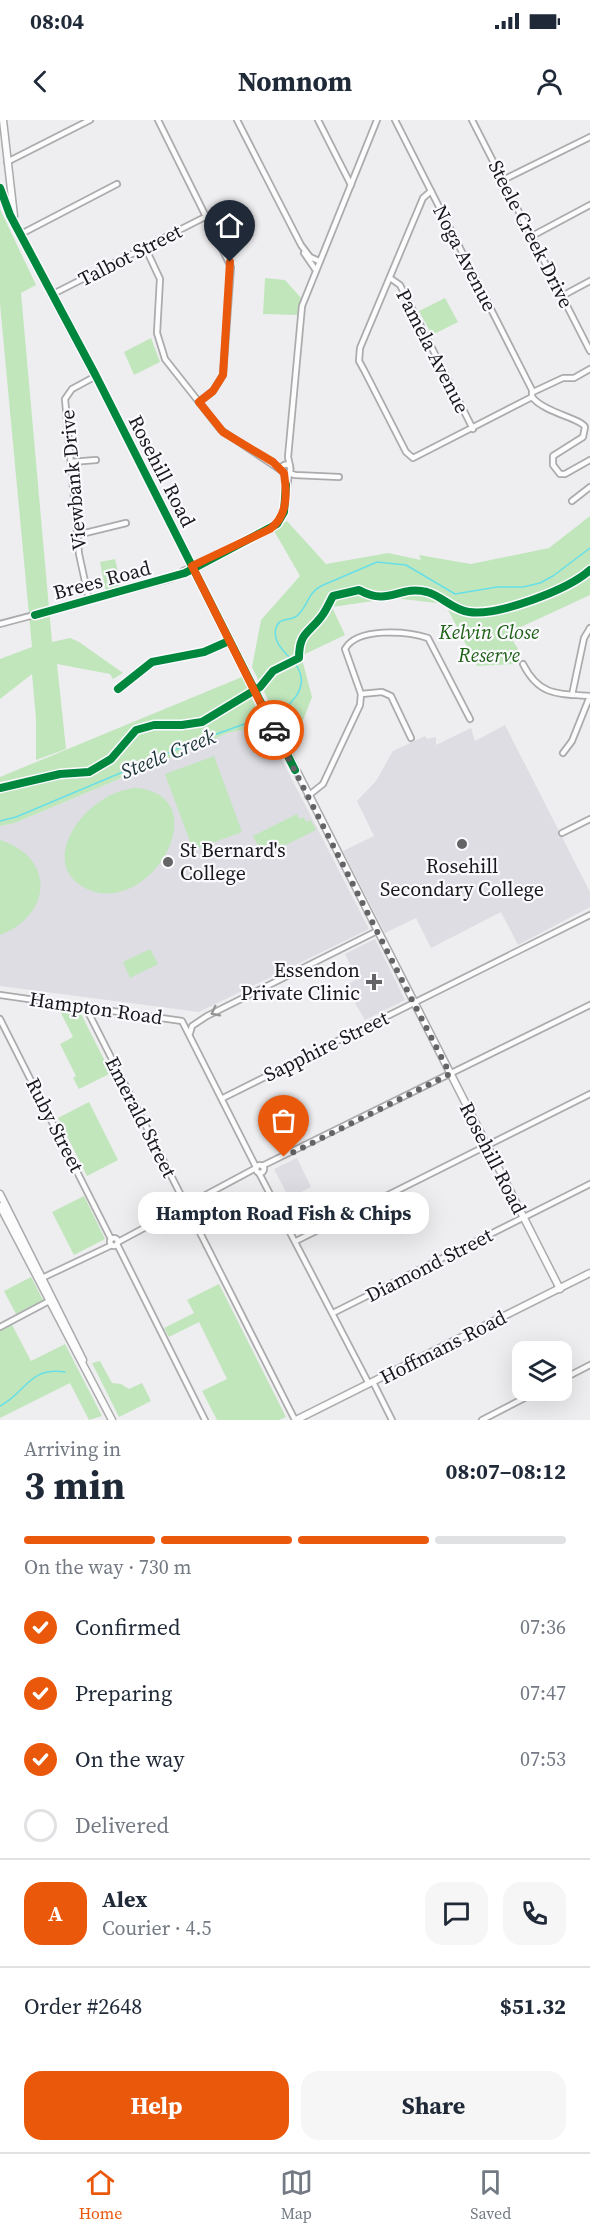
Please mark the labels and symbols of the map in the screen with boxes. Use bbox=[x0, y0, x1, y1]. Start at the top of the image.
street label: Steele Creek Drive bbox=[482, 155, 580, 313]
pin bbox=[204, 200, 255, 262]
street label: Noga Avenue bbox=[426, 200, 504, 316]
street label: Talbot Street bbox=[73, 217, 187, 293]
street label: Pamela Avenue bbox=[390, 284, 476, 418]
street label: Viewbank Drive bbox=[53, 408, 93, 552]
street label: Rosehill Road bbox=[122, 410, 203, 532]
street label: Brees Road bbox=[50, 553, 155, 606]
park label: Kelvin Close Reserve bbox=[438, 618, 539, 669]
courier bbox=[244, 700, 304, 760]
water label: Steele Creek bbox=[116, 721, 220, 786]
place label: St Bernard's College bbox=[180, 836, 286, 887]
marker: Rosehill Secondary College bbox=[455, 837, 469, 851]
place label: Rosehill Secondary College bbox=[380, 852, 544, 903]
marker: St Bernard's College bbox=[161, 855, 175, 869]
place label: Essendon Private Clinic bbox=[241, 956, 360, 1007]
marker: Essendon Private Clinic bbox=[365, 973, 383, 991]
street label: Hampton Road bbox=[28, 985, 165, 1031]
street label: Sapphire Street bbox=[259, 1003, 394, 1088]
one-way arrow bbox=[210, 1005, 221, 1017]
street label: Emerald Street bbox=[98, 1052, 184, 1183]
street label: Ruby Street bbox=[19, 1073, 91, 1177]
pin bbox=[258, 1095, 309, 1157]
street label: Rosehill Road bbox=[453, 1097, 534, 1219]
callout: Hampton Road Fish & Chips bbox=[138, 1193, 430, 1235]
street label: Diamond Street bbox=[361, 1221, 498, 1309]
street label: Hoffmans Road bbox=[375, 1303, 512, 1391]

